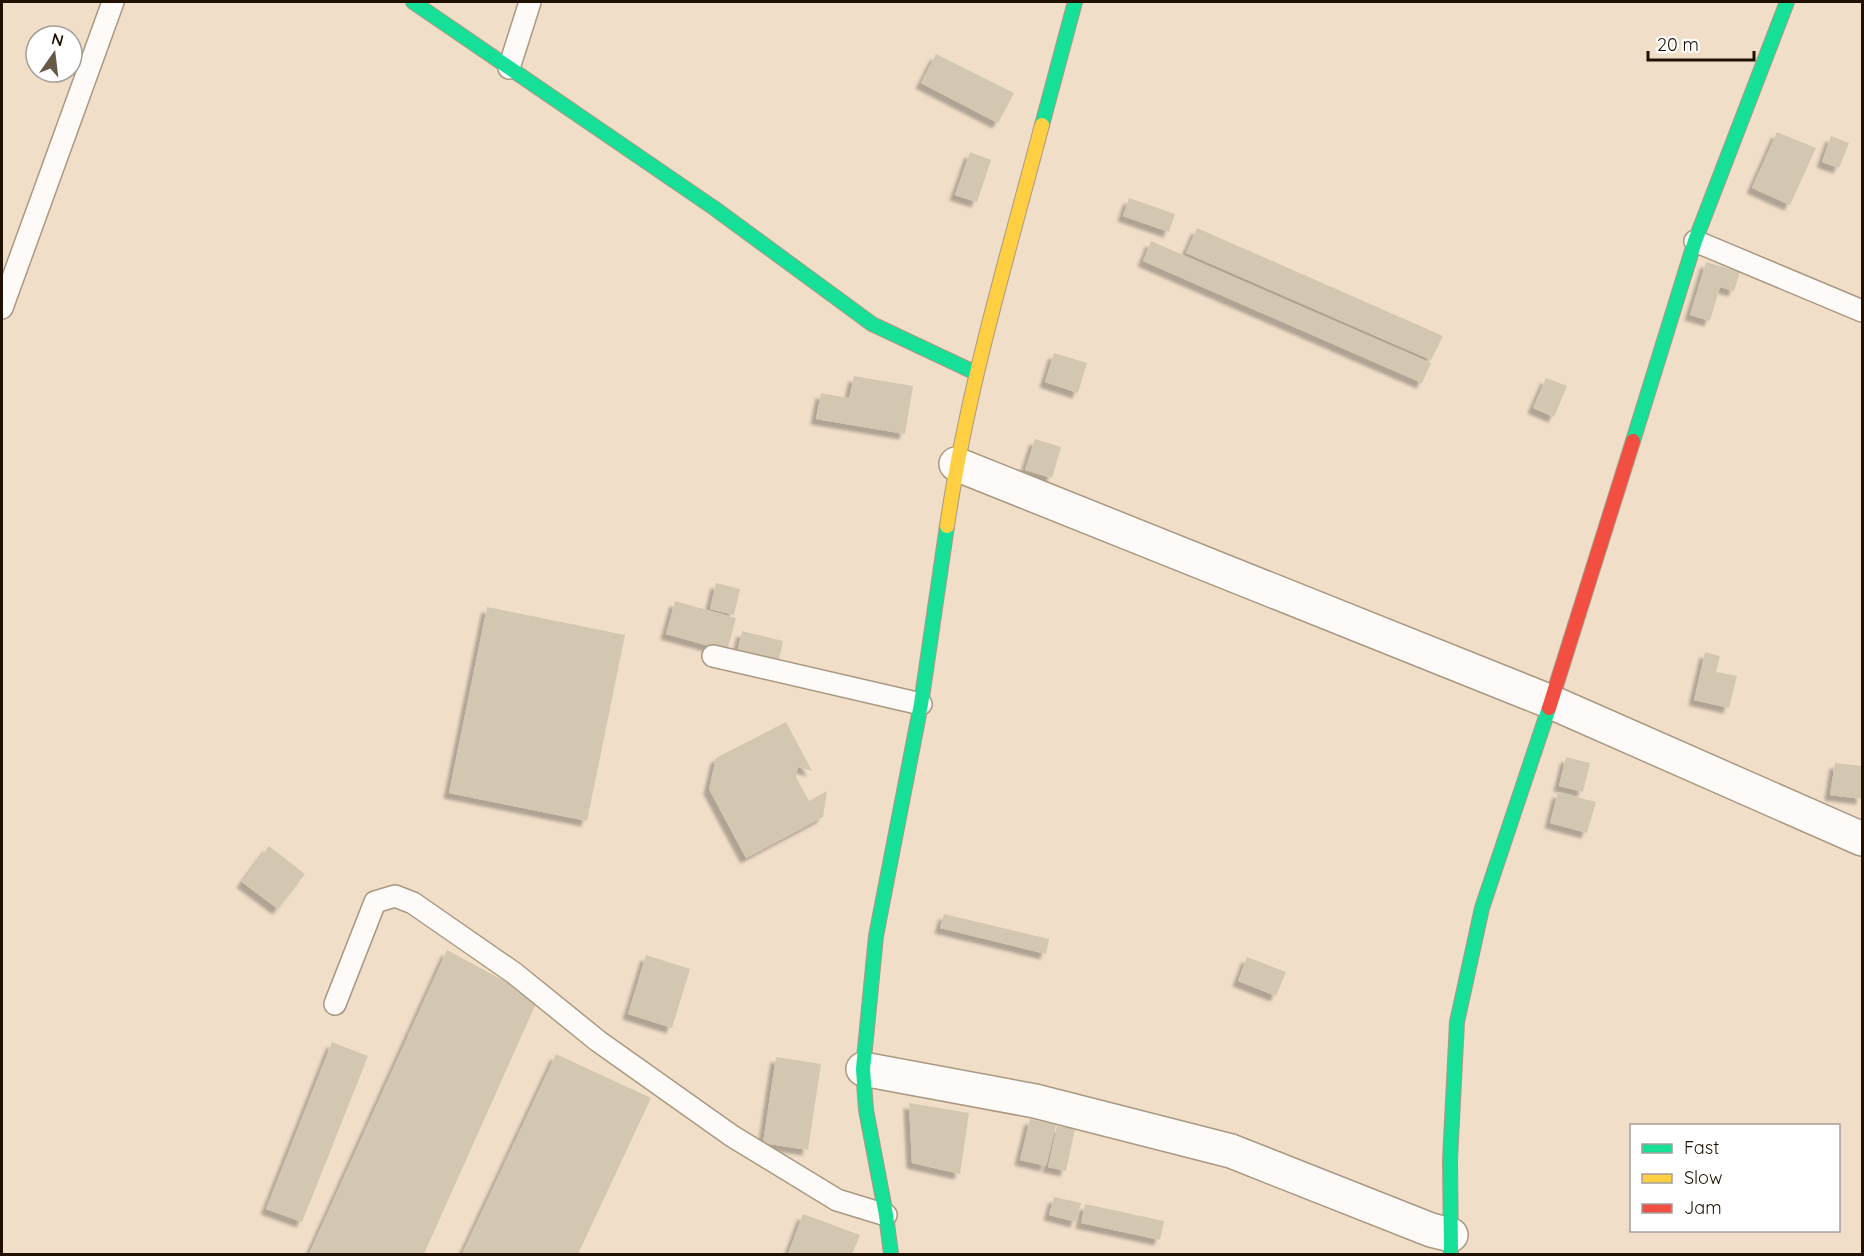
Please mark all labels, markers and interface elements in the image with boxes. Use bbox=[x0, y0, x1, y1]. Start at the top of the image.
north arrow bbox=[24, 24, 84, 84]
scale bar bbox=[1648, 24, 1754, 62]
text: N bbox=[50, 28, 66, 51]
text: 20 m bbox=[1657, 33, 1699, 56]
legend bbox=[1630, 1124, 1840, 1232]
text: Fast bbox=[1684, 1136, 1719, 1159]
text: Slow bbox=[1684, 1166, 1722, 1189]
text: Jam bbox=[1684, 1196, 1722, 1219]

